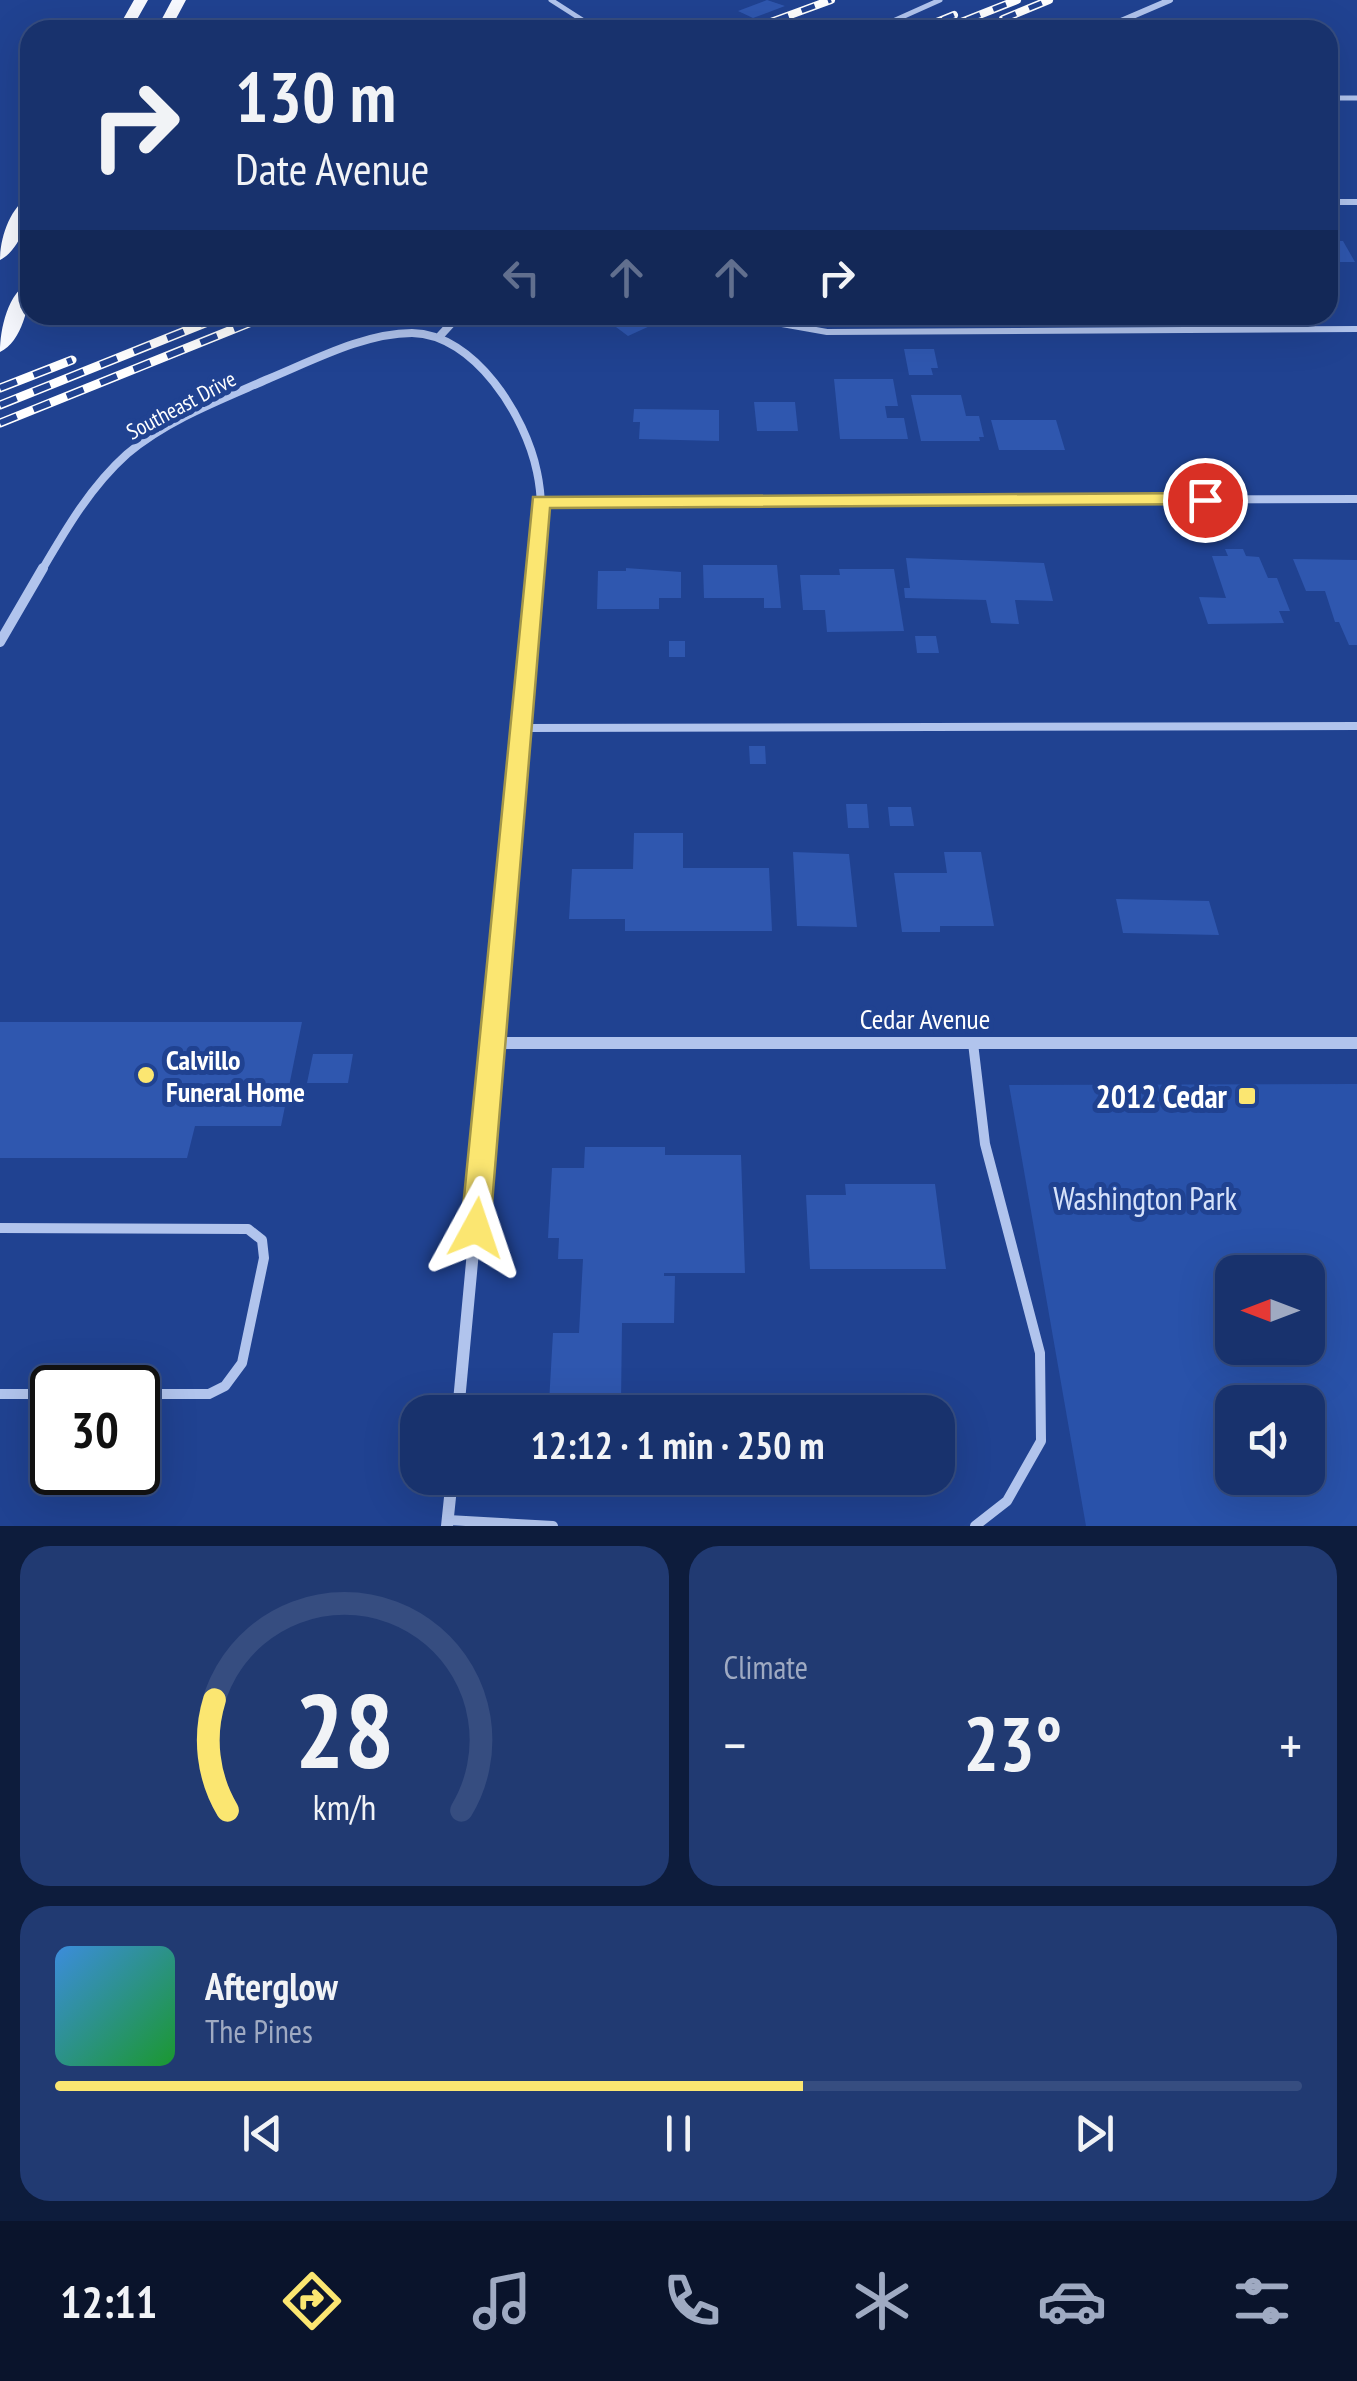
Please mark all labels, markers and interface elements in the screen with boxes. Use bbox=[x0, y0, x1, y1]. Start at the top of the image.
text: 130 m bbox=[235, 51, 396, 141]
icon: right bbox=[70, 60, 200, 190]
text: Date Avenue bbox=[235, 139, 429, 197]
icon: left bbox=[494, 250, 549, 305]
icon: ahead bbox=[599, 250, 654, 305]
icon: ahead bbox=[704, 250, 759, 305]
icon: right bbox=[809, 250, 864, 305]
street label: Southeast Drive bbox=[121, 364, 241, 446]
pin bbox=[1163, 458, 1248, 543]
icon: arrive bbox=[1178, 473, 1233, 528]
street label: Cedar Avenue bbox=[860, 1000, 990, 1037]
place label: Calvillo Funeral Home bbox=[166, 1041, 305, 1110]
marker: Calvillo Funeral Home bbox=[135, 1064, 157, 1086]
place label: 2012 Cedar bbox=[1095, 1075, 1228, 1117]
marker: 2012 Cedar bbox=[1236, 1085, 1258, 1107]
position arrow bbox=[424, 1176, 528, 1280]
park label: Washington Park bbox=[1053, 1177, 1237, 1219]
north arrow bbox=[1215, 1255, 1325, 1365]
map controls bbox=[1215, 1255, 1325, 1495]
speed limit sign: 30 bbox=[30, 1365, 160, 1495]
button: sound bbox=[1215, 1385, 1325, 1495]
text: 12:12 · 1 min · 250 m bbox=[531, 1420, 824, 1469]
text: Climate bbox=[724, 1646, 808, 1688]
text: 28 bbox=[295, 1662, 394, 1797]
text: 23° bbox=[963, 1695, 1062, 1792]
text: − bbox=[724, 1709, 746, 1780]
text: + bbox=[1279, 1709, 1302, 1780]
text: km/h bbox=[313, 1784, 376, 1830]
text: Afterglow bbox=[205, 1961, 338, 2010]
text: The Pines bbox=[205, 2010, 313, 2052]
icon: previous bbox=[235, 2106, 290, 2161]
icon: pause bbox=[651, 2106, 706, 2161]
icon: next bbox=[1067, 2106, 1122, 2161]
icon: directions bbox=[277, 2266, 347, 2336]
icon: music bbox=[467, 2266, 537, 2336]
icon: phone bbox=[657, 2266, 727, 2336]
icon: climate bbox=[847, 2266, 917, 2336]
icon: car bbox=[1037, 2266, 1107, 2336]
icon: filters bbox=[1227, 2266, 1297, 2336]
text: 12:11 bbox=[60, 2272, 157, 2330]

